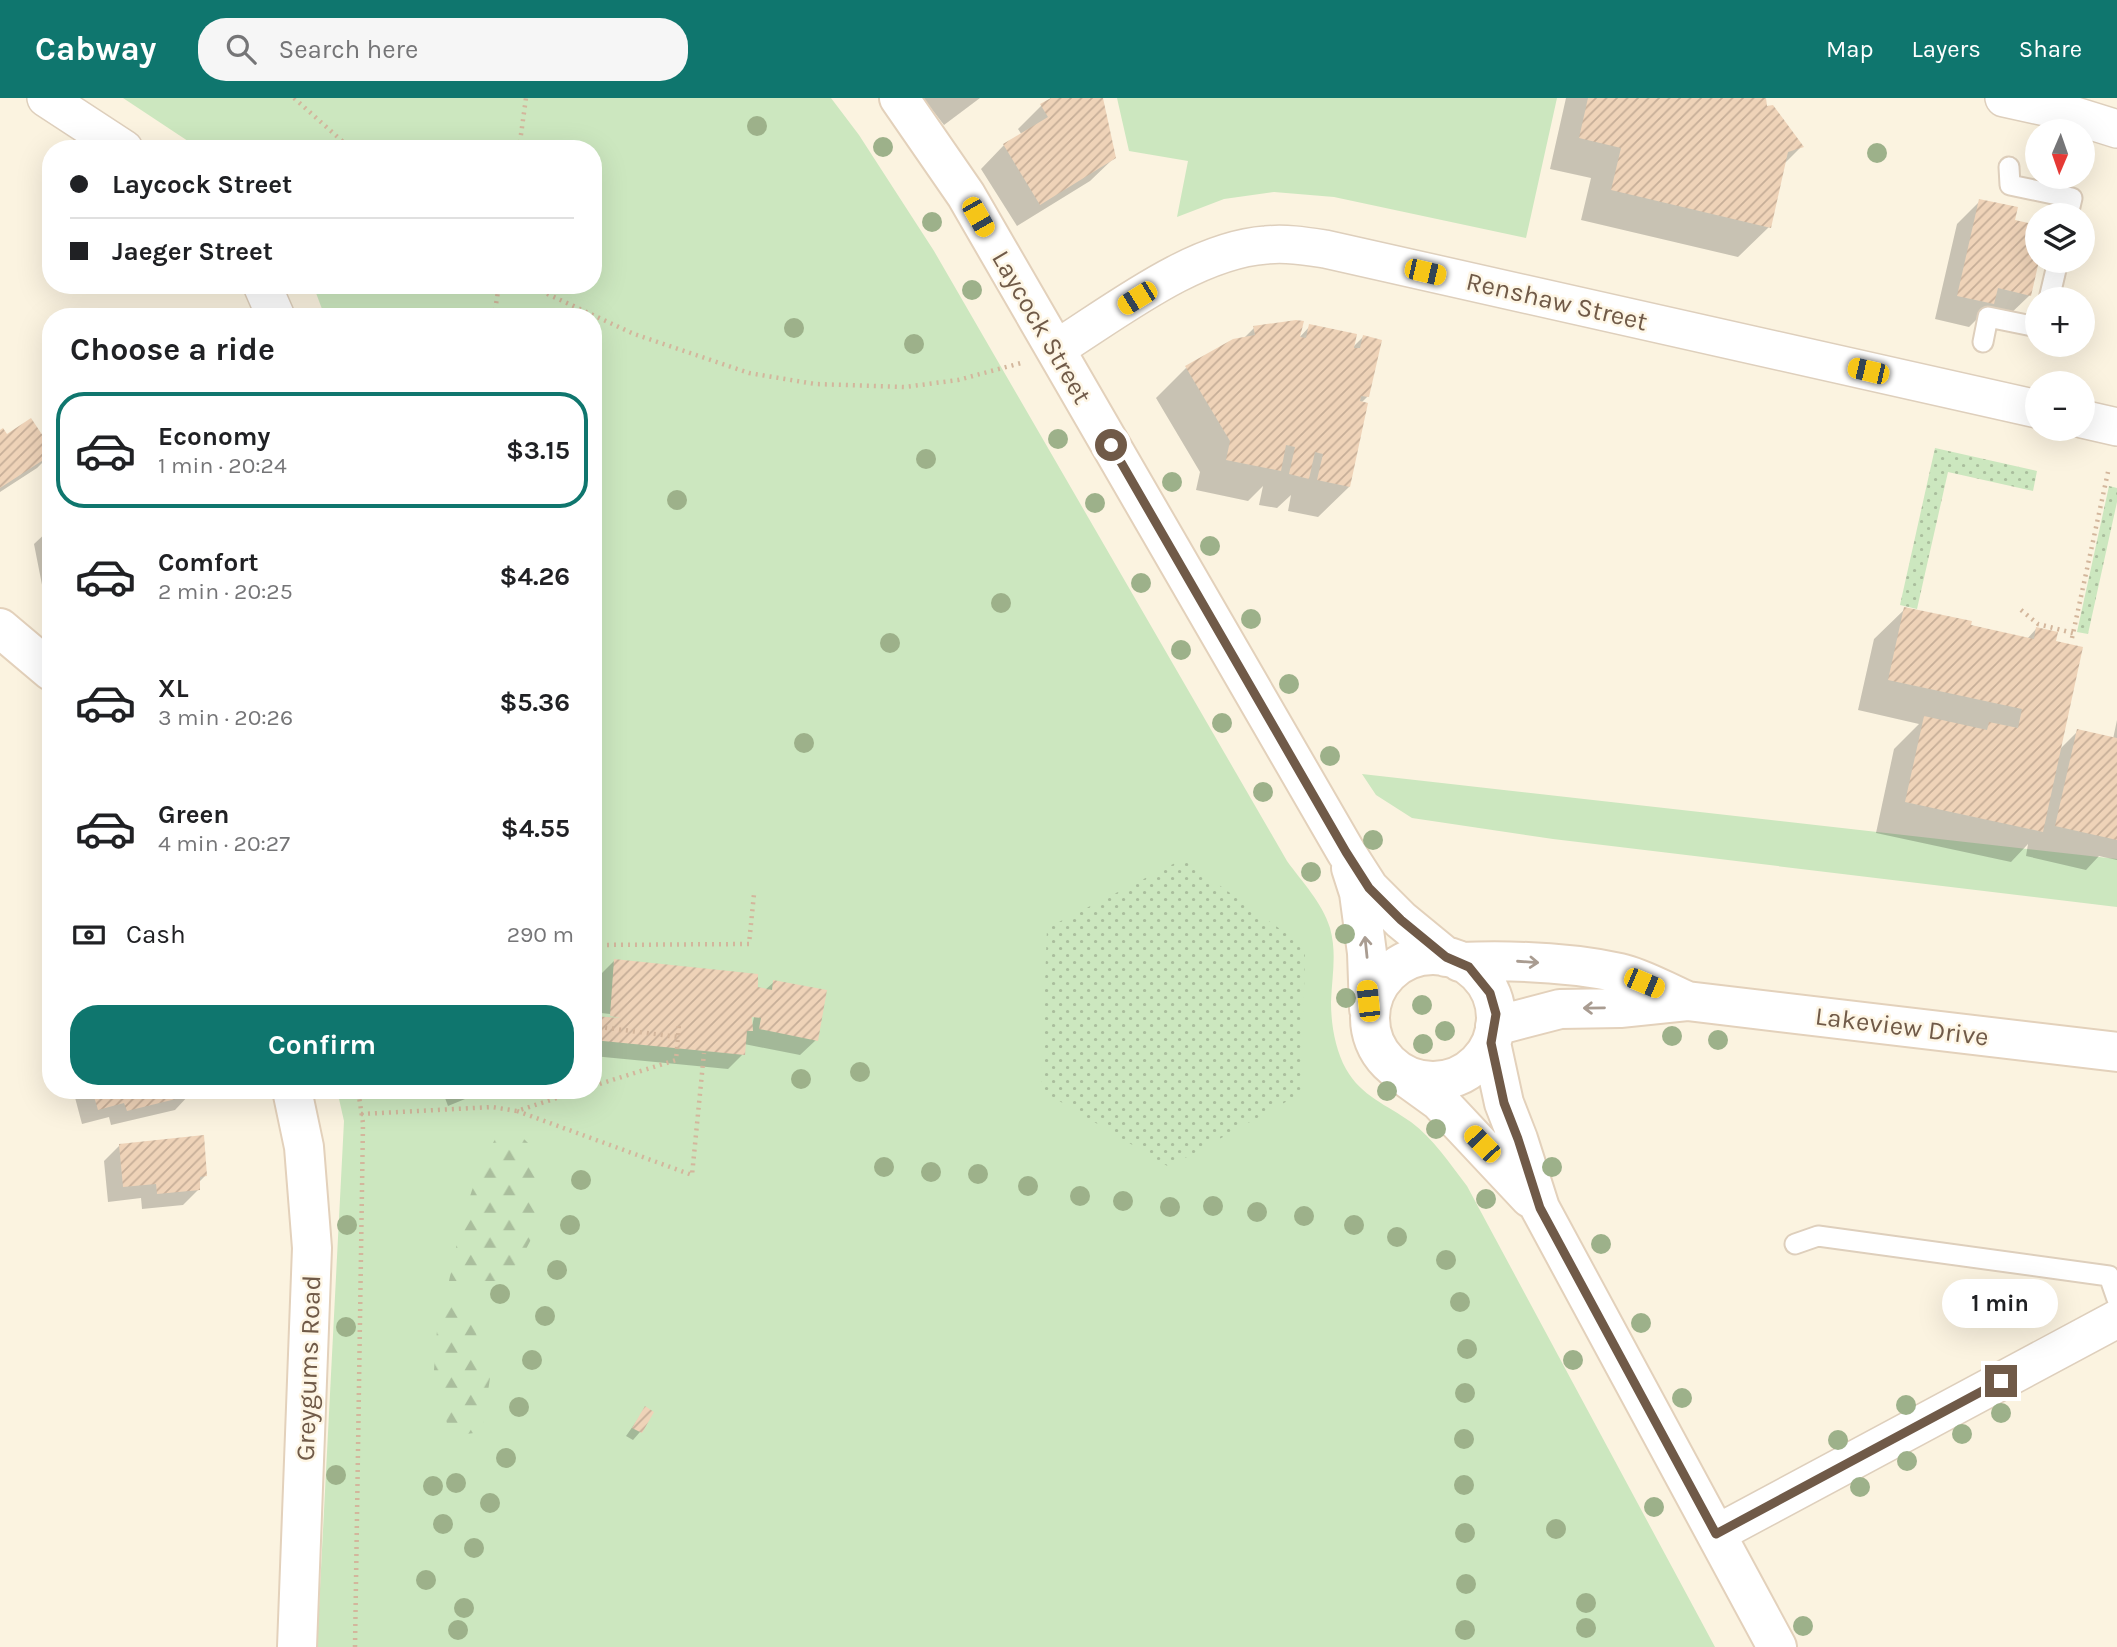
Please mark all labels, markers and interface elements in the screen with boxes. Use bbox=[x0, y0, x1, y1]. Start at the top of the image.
search box bbox=[198, 18, 688, 81]
text: Cabway bbox=[35, 30, 156, 68]
icon: search bbox=[222, 30, 260, 68]
text: Search here bbox=[278, 34, 418, 65]
text: Map bbox=[1826, 35, 1874, 63]
text: Layers bbox=[1912, 35, 1981, 63]
text: Share bbox=[2019, 35, 2082, 63]
north arrow bbox=[2025, 119, 2095, 189]
map controls bbox=[2025, 119, 2095, 441]
text: Laycock Street bbox=[112, 169, 292, 200]
car bbox=[959, 194, 998, 240]
button: layers bbox=[2025, 203, 2095, 273]
text: Jaeger Street bbox=[112, 236, 273, 267]
street label: Laycock Street bbox=[985, 245, 1098, 410]
car bbox=[1403, 257, 1448, 287]
street label: Renshaw Street bbox=[1463, 266, 1651, 337]
car bbox=[1114, 278, 1161, 318]
button: + bbox=[2025, 287, 2095, 357]
text: Choose a ride bbox=[70, 331, 275, 368]
car bbox=[1846, 356, 1891, 386]
button: − bbox=[2025, 371, 2095, 441]
icon: car bbox=[74, 419, 137, 482]
text: Economy bbox=[158, 421, 270, 452]
route start bbox=[1095, 429, 1127, 461]
text: $3.15 bbox=[506, 435, 570, 466]
text: 1 min · 20:24 bbox=[158, 452, 287, 479]
icon: car bbox=[74, 545, 137, 608]
text: Comfort bbox=[158, 547, 259, 578]
text: $4.26 bbox=[500, 561, 570, 592]
text: 2 min · 20:25 bbox=[158, 578, 293, 605]
icon: car bbox=[74, 671, 137, 734]
text: XL bbox=[158, 673, 189, 704]
text: $5.36 bbox=[499, 687, 570, 718]
text: 3 min · 20:26 bbox=[158, 704, 293, 731]
icon: car bbox=[74, 797, 137, 860]
text: Green bbox=[158, 799, 230, 830]
text: $4.55 bbox=[501, 813, 570, 844]
text: 4 min · 20:27 bbox=[158, 830, 290, 857]
icon: cash bbox=[70, 916, 108, 954]
text: Cash bbox=[126, 919, 186, 950]
text: 290 m bbox=[507, 921, 574, 948]
one-way arrow bbox=[1359, 937, 1372, 959]
one-way arrow bbox=[1516, 956, 1539, 969]
car bbox=[1621, 965, 1668, 1001]
car bbox=[1356, 979, 1381, 1023]
street label: Lakeview Drive bbox=[1814, 1000, 1990, 1053]
one-way arrow bbox=[1583, 1001, 1606, 1015]
button: Confirm bbox=[70, 1005, 574, 1085]
car bbox=[1460, 1122, 1505, 1166]
street label: Greygums Road bbox=[290, 1275, 327, 1461]
callout: 1 min bbox=[1943, 1280, 2059, 1328]
text: 1 min bbox=[1971, 1290, 2029, 1317]
route end bbox=[1985, 1365, 2017, 1397]

